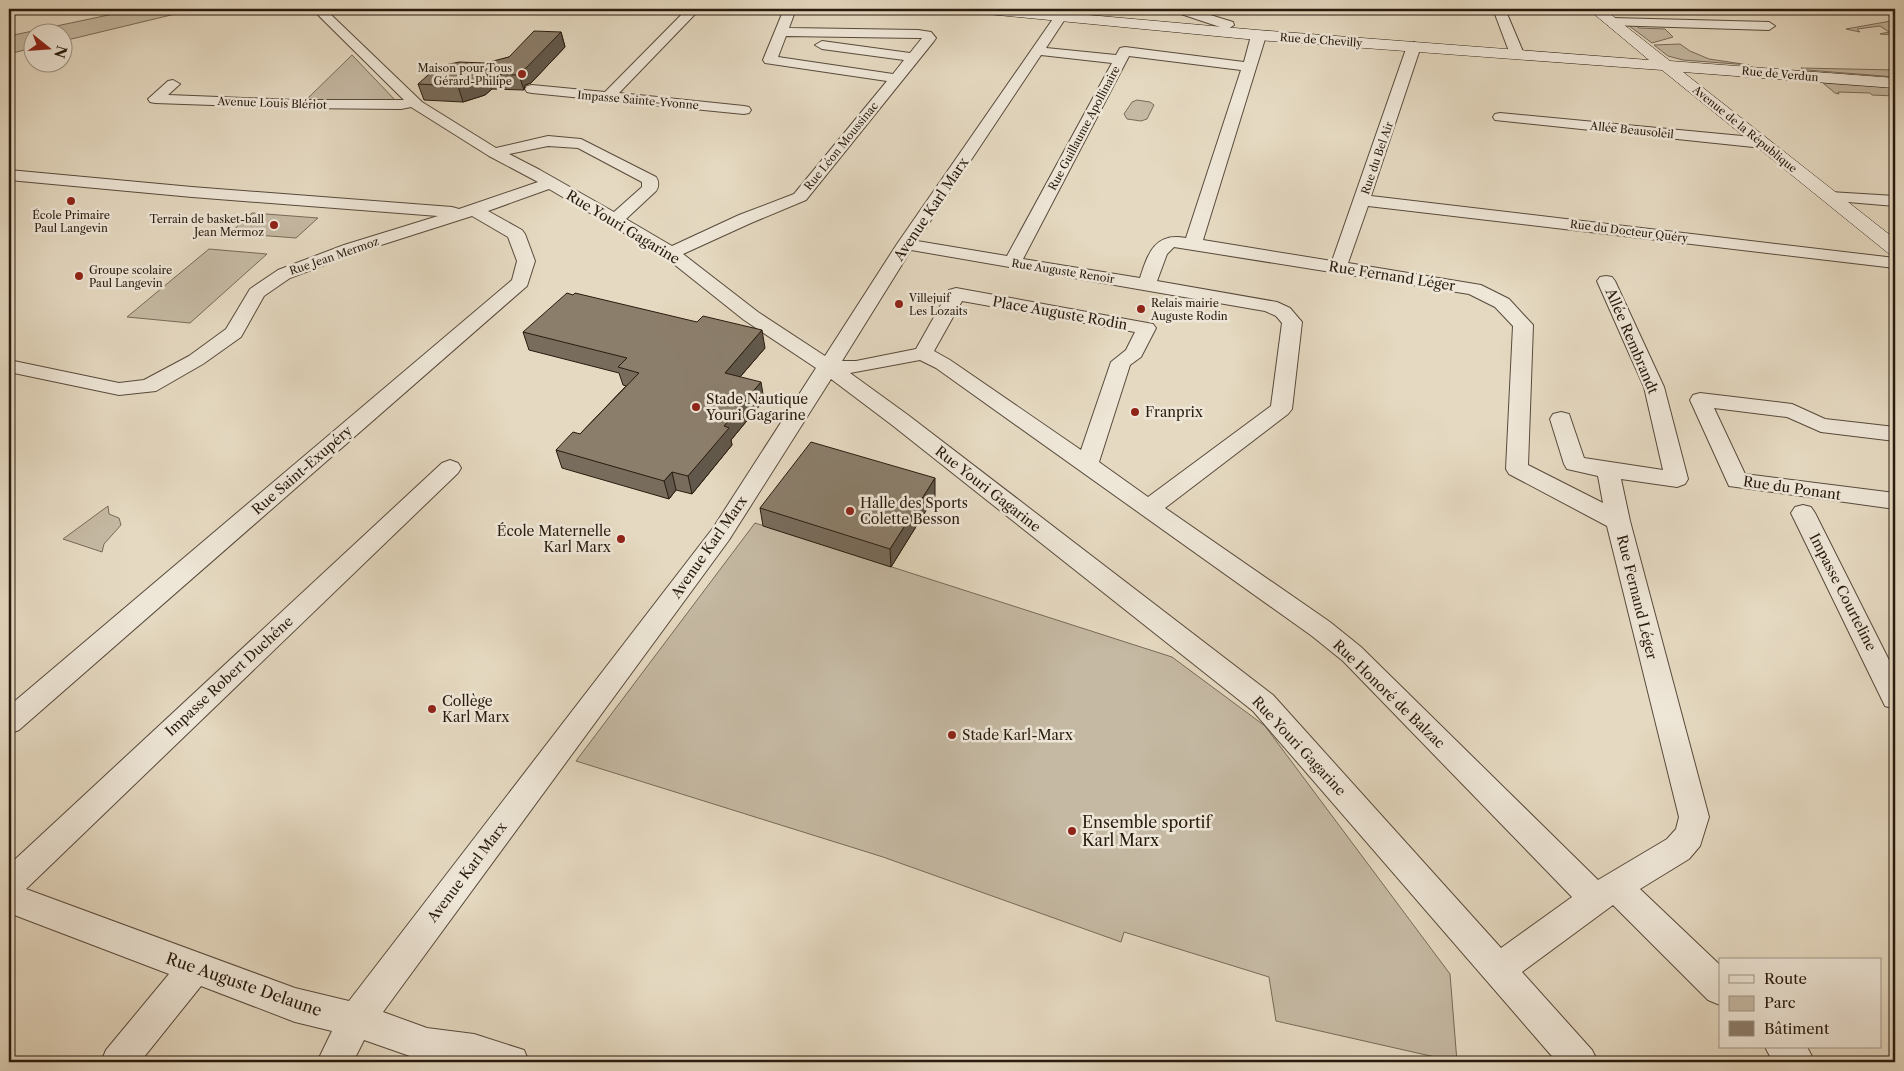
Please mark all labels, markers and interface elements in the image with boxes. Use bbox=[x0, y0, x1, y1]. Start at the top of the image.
north arrow bbox=[22, 22, 72, 72]
street label: Rue de Chevilly bbox=[1279, 30, 1364, 50]
text: N bbox=[50, 43, 71, 60]
place label: Maison pour Tous Gérard-Philipe bbox=[418, 61, 512, 88]
street label: Rue Guillaume Apollinaire bbox=[1045, 63, 1123, 193]
street label: Rue de Verdun bbox=[1741, 64, 1819, 84]
marker: Maison pour Tous Gérard-Philipe bbox=[516, 68, 528, 80]
street label: Avenue de la République bbox=[1689, 82, 1800, 175]
street label: Impasse Sainte-Yvonne bbox=[577, 88, 699, 112]
street label: Avenue Louis Blériot bbox=[216, 94, 327, 112]
street label: Rue Léon Moussinac bbox=[801, 99, 881, 193]
street label: Rue du Bel Air bbox=[1358, 119, 1396, 196]
street label: Allée Beausoleil bbox=[1589, 119, 1675, 141]
street label: Avenue Karl Marx bbox=[889, 153, 973, 265]
street label: Rue Youri Gagarine bbox=[563, 186, 683, 268]
marker: École Primaire Paul Langevin bbox=[65, 195, 77, 207]
place label: École Primaire Paul Langevin bbox=[32, 208, 110, 235]
place label: Terrain de basket-ball Jean Mermoz bbox=[149, 212, 265, 239]
street label: Rue du Docteur Quéry bbox=[1569, 217, 1690, 245]
marker: Terrain de basket-ball Jean Mermoz bbox=[268, 219, 280, 231]
street label: Rue Jean Mermoz bbox=[287, 234, 381, 278]
street label: Rue Auguste Renoir bbox=[1010, 256, 1116, 286]
street label: Rue Fernand Léger bbox=[1327, 257, 1457, 295]
place label: Groupe scolaire Paul Langevin bbox=[89, 263, 172, 290]
marker: Groupe scolaire Paul Langevin bbox=[73, 270, 85, 282]
street label: Allée Rembrandt bbox=[1601, 285, 1662, 397]
place label: Villejuif Les Lozaits bbox=[908, 291, 968, 318]
street label: Place Auguste Rodin bbox=[991, 292, 1129, 334]
place label: Relais mairie Auguste Rodin bbox=[1150, 296, 1228, 323]
marker: Villejuif Les Lozaits bbox=[893, 298, 905, 310]
marker: Relais mairie Auguste Rodin bbox=[1135, 303, 1147, 315]
place label: Stade Nautique Youri Gagarine bbox=[705, 390, 808, 424]
marker: Stade Nautique Youri Gagarine bbox=[690, 401, 702, 413]
place label: Franprix bbox=[1145, 403, 1204, 421]
marker: Franprix bbox=[1129, 406, 1141, 418]
street label: Rue Saint-Exupéry bbox=[248, 421, 356, 518]
street label: Rue Youri Gagarine bbox=[931, 442, 1045, 536]
street label: Rue du Ponant bbox=[1742, 472, 1842, 504]
street label: Avenue Karl Marx bbox=[666, 492, 752, 603]
place label: Halle des Sports Colette Besson bbox=[860, 494, 968, 528]
marker: Halle des Sports Colette Besson bbox=[844, 505, 856, 517]
place label: École Maternelle Karl Marx bbox=[497, 522, 612, 556]
street label: Impasse Courteline bbox=[1806, 530, 1881, 654]
marker: École Maternelle Karl Marx bbox=[615, 533, 627, 545]
street label: Rue Fernand Léger bbox=[1613, 533, 1661, 661]
street label: Impasse Robert Duchêne bbox=[161, 612, 297, 740]
street label: Rue Honoré de Balzac bbox=[1329, 636, 1449, 752]
place label: Collège Karl Marx bbox=[442, 692, 510, 726]
street label: Rue Youri Gagarine bbox=[1248, 693, 1350, 800]
marker: Collège Karl Marx bbox=[426, 703, 438, 715]
place label: Stade Karl-Marx bbox=[962, 726, 1074, 744]
marker: Stade Karl-Marx bbox=[946, 729, 958, 741]
place label: Ensemble sportif Karl Marx bbox=[1082, 812, 1213, 850]
street label: Avenue Karl Marx bbox=[423, 818, 511, 927]
marker: Ensemble sportif Karl Marx bbox=[1066, 825, 1078, 837]
street label: Rue Auguste Delaune bbox=[163, 948, 325, 1020]
legend bbox=[1719, 958, 1882, 1048]
text: Route bbox=[1764, 969, 1807, 988]
text: Parc bbox=[1764, 993, 1796, 1012]
text: Bâtiment bbox=[1764, 1019, 1830, 1038]

